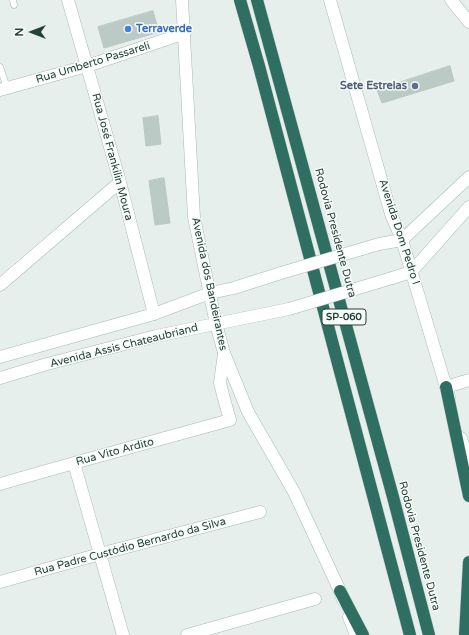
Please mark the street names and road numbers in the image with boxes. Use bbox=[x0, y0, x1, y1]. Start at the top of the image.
street label: Rua Umberto Passareli bbox=[34, 39, 152, 87]
street label: Rua José Frankilin Moura bbox=[89, 92, 135, 222]
street label: Rodovia Presidente Dutra bbox=[311, 167, 359, 299]
street label: Avenida Dom Pedro I bbox=[376, 178, 422, 286]
street label: Avenida dos Bandeirantes bbox=[188, 216, 230, 352]
road number: SP-060 bbox=[322, 309, 366, 325]
street label: Avenida Assis Chateaubriand bbox=[49, 321, 199, 371]
street label: Rua Vito Ardito bbox=[75, 435, 155, 469]
street label: Rodovia Presidente Dutra bbox=[395, 480, 443, 612]
street label: Rua Padre Custódio Bernardo da Silva bbox=[33, 515, 227, 579]

